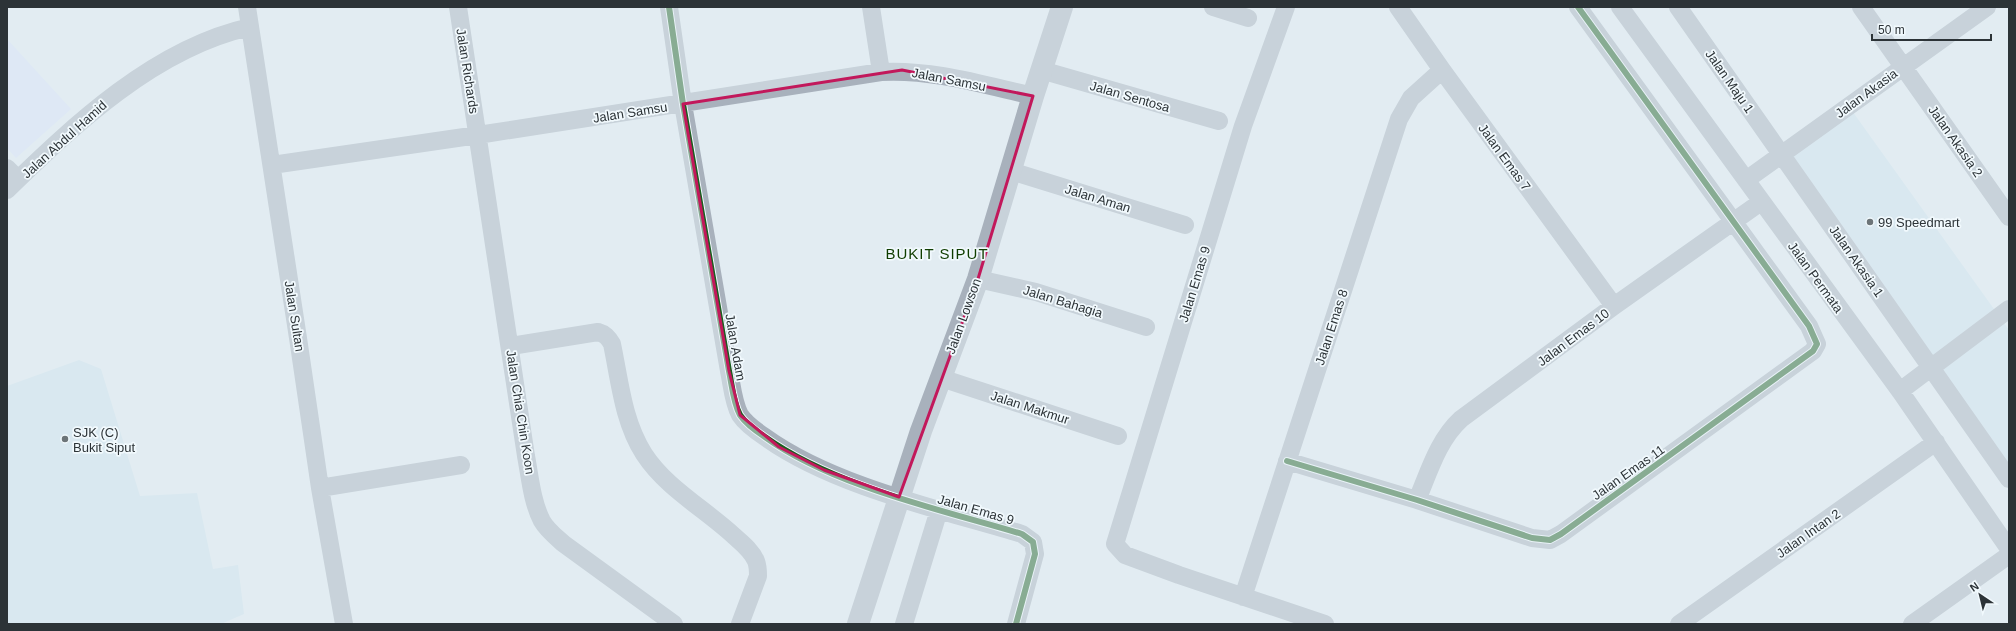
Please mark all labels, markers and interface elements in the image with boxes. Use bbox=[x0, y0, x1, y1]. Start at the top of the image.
scale bar bbox=[1872, 16, 1991, 42]
text: 50 m bbox=[1878, 23, 1905, 37]
street label: Jalan Richards bbox=[453, 27, 482, 115]
street label: Jalan Maju 1 bbox=[1702, 47, 1757, 116]
street label: Jalan Samsu bbox=[911, 65, 987, 94]
street label: Jalan Akasia bbox=[1832, 65, 1901, 121]
street label: Jalan Sentosa bbox=[1088, 78, 1172, 115]
street label: Jalan Abdul Hamid bbox=[19, 98, 110, 181]
street label: Jalan Samsu bbox=[592, 99, 668, 126]
street label: Jalan Akasia 2 bbox=[1925, 103, 1986, 180]
street label: Jalan Emas 7 bbox=[1475, 121, 1534, 194]
street label: Jalan Aman bbox=[1063, 181, 1133, 216]
place label: 99 Speedmart bbox=[1878, 215, 1960, 230]
marker: 99 Speedmart bbox=[1865, 217, 1875, 227]
street label: Jalan Akasia 1 bbox=[1826, 223, 1887, 300]
street label: Jalan Permata bbox=[1785, 239, 1847, 316]
street label: Jalan Emas 9 bbox=[1176, 244, 1213, 324]
district label: BUKIT SIPUT bbox=[885, 245, 989, 262]
street label: Jalan Lowson bbox=[943, 276, 984, 356]
street label: Jalan Sultan bbox=[282, 280, 308, 353]
street label: Jalan Bahagia bbox=[1021, 282, 1105, 321]
street label: Jalan Emas 8 bbox=[1312, 287, 1351, 367]
street label: Jalan Emas 10 bbox=[1534, 306, 1612, 369]
street label: Jalan Adam bbox=[722, 312, 749, 382]
street label: Jalan Chia Chin Koon bbox=[503, 349, 538, 475]
street label: Jalan Makmur bbox=[989, 388, 1072, 427]
place label: SJK (C) Bukit Siput bbox=[73, 425, 136, 455]
marker: SJK (C) Bukit Siput bbox=[60, 434, 70, 444]
street label: Jalan Emas 11 bbox=[1589, 442, 1667, 503]
street label: Jalan Emas 9 bbox=[936, 491, 1016, 528]
street label: Jalan Intan 2 bbox=[1773, 506, 1843, 561]
north arrow bbox=[1960, 575, 2000, 615]
text: N bbox=[1968, 580, 1981, 594]

